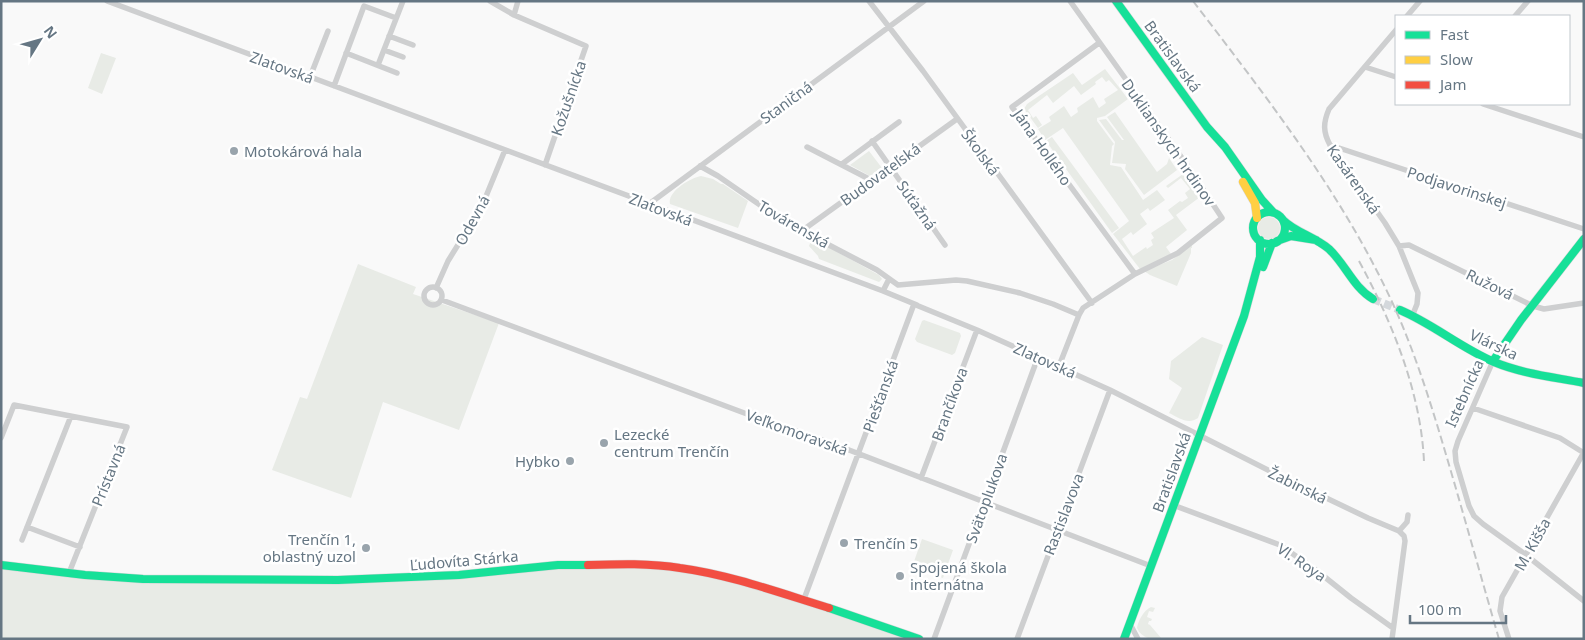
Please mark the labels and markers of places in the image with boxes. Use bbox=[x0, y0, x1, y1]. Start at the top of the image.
place label: Motokárová hala bbox=[244, 141, 362, 161]
marker: Motokárová hala bbox=[228, 145, 240, 157]
place label: Lezecké centrum Trenčín bbox=[614, 424, 729, 461]
marker: Lezecké centrum Trenčín bbox=[598, 437, 610, 449]
place label: Hybko bbox=[515, 451, 560, 471]
marker: Hybko bbox=[564, 455, 576, 467]
place label: Trenčín 1, oblastný uzol bbox=[263, 529, 356, 566]
place label: Trenčín 5 bbox=[854, 533, 918, 553]
marker: Trenčín 5 bbox=[838, 537, 850, 549]
marker: Trenčín 1, oblastný uzol bbox=[360, 542, 372, 554]
place label: Spojená škola internátna bbox=[910, 557, 1007, 594]
marker: Spojená škola internátna bbox=[894, 570, 906, 582]

